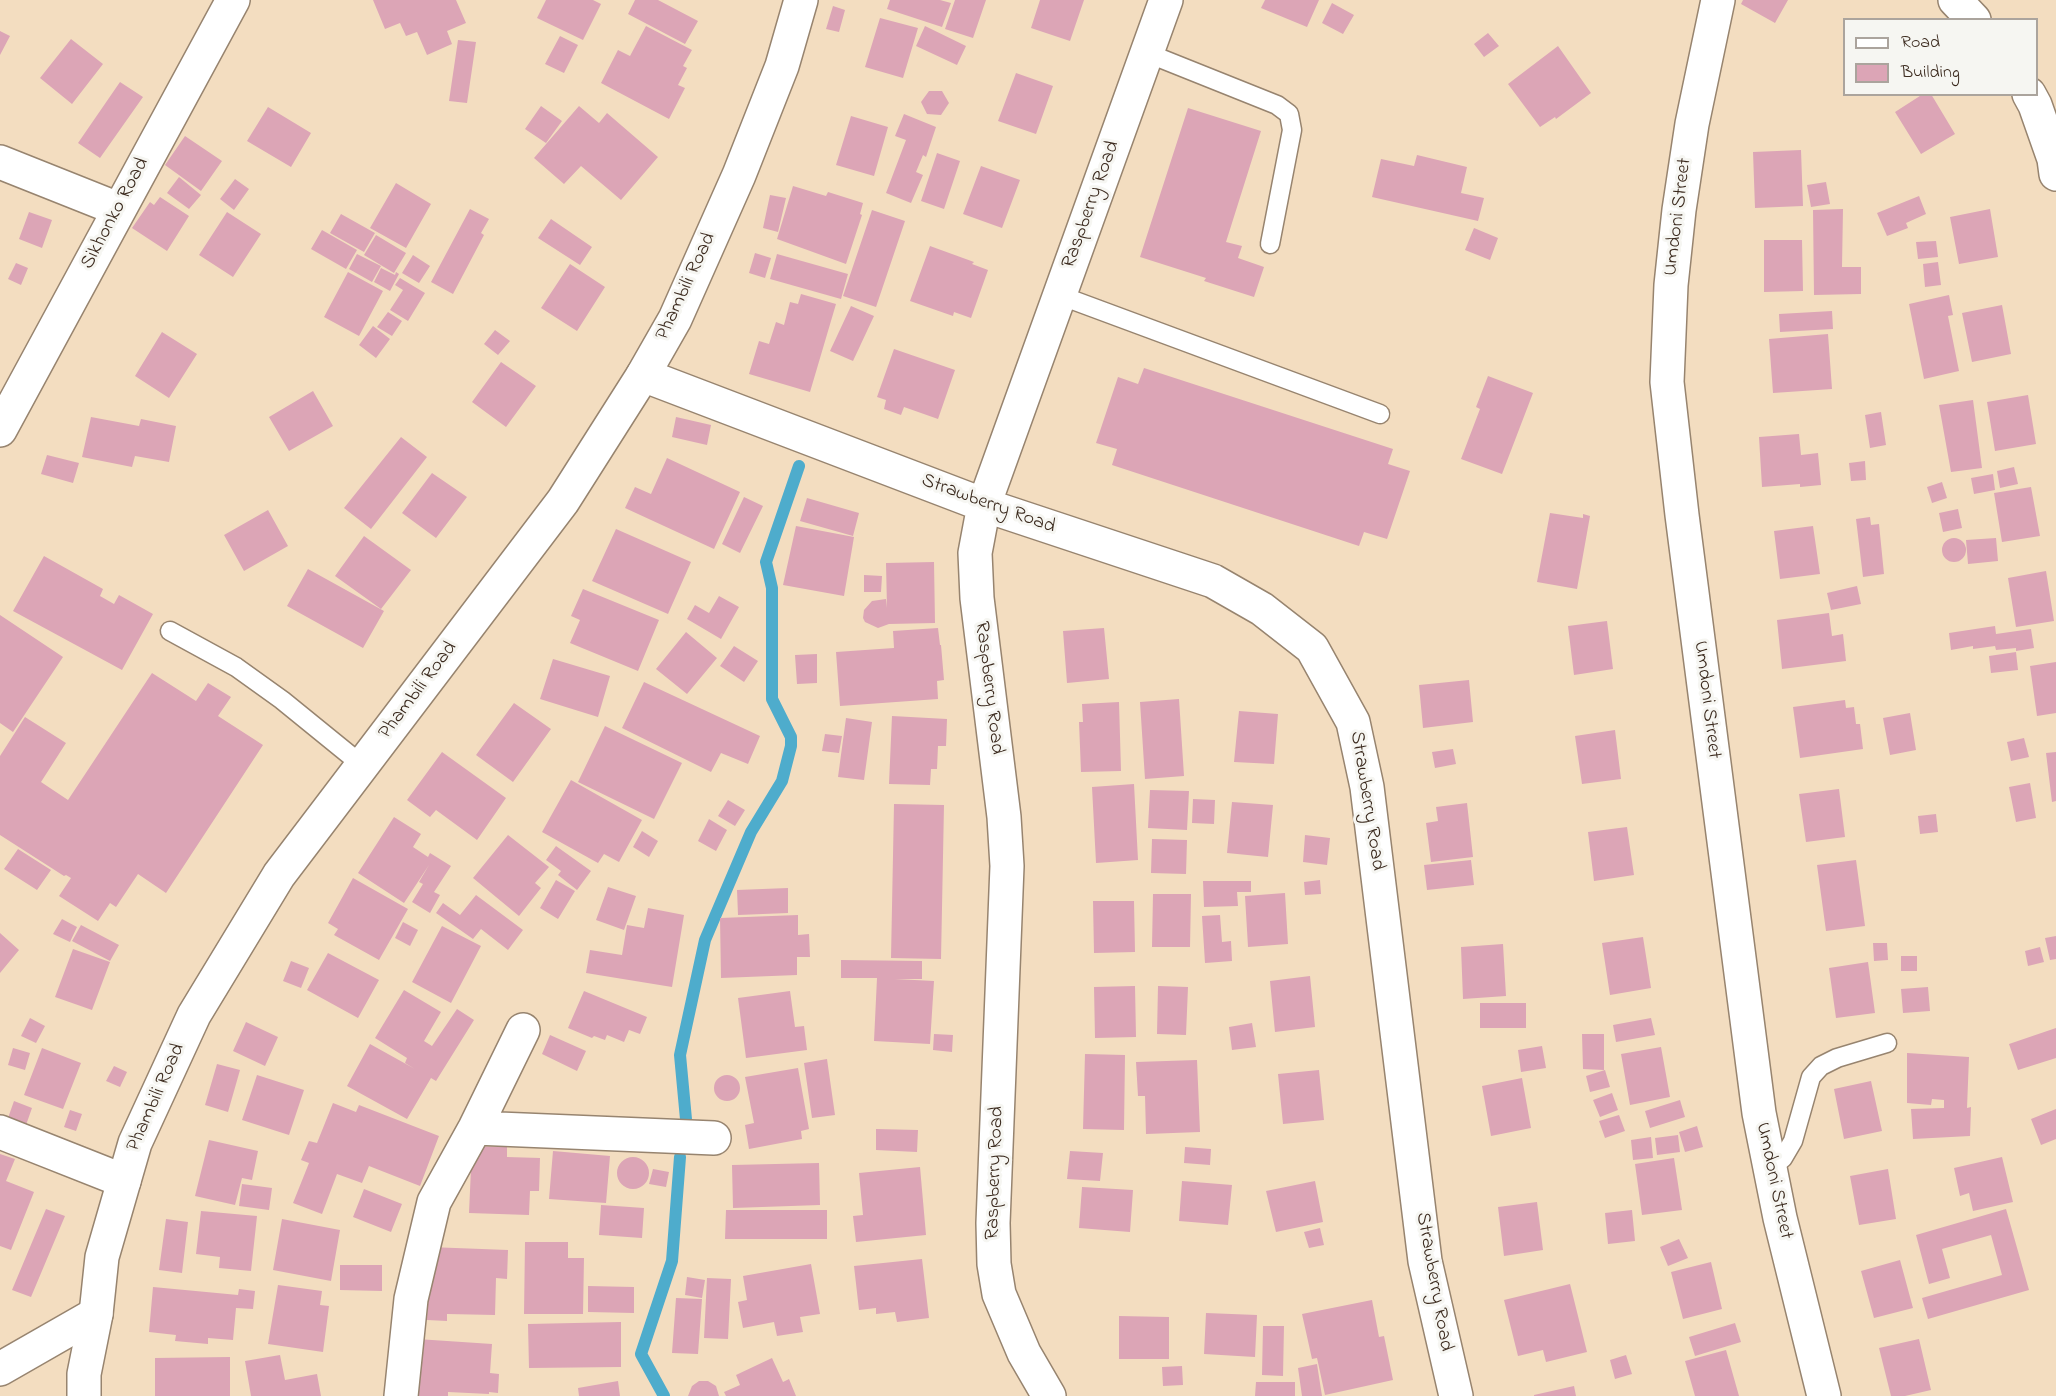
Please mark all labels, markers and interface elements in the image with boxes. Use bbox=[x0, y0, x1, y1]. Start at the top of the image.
legend bbox=[1843, 18, 2038, 96]
text: Road bbox=[1901, 30, 1940, 56]
text: Building bbox=[1901, 60, 1960, 86]
street label: Raspberry Road bbox=[1058, 138, 1126, 272]
street label: Sikhonko Road bbox=[77, 154, 155, 274]
street label: Umdoni Street bbox=[1660, 157, 1698, 277]
street label: Phambili Road bbox=[652, 229, 722, 345]
street label: Strawberry Road bbox=[918, 470, 1058, 540]
street label: Raspberry Road bbox=[968, 620, 1008, 756]
street label: Phambili Road bbox=[375, 638, 463, 744]
street label: Umdoni Street bbox=[1687, 640, 1725, 760]
street label: Strawberry Road bbox=[1343, 730, 1389, 872]
street label: Phambili Road bbox=[122, 1040, 192, 1156]
street label: Raspberry Road bbox=[982, 1106, 1010, 1240]
street label: Umdoni Street bbox=[1749, 1120, 1797, 1242]
street label: Strawberry Road bbox=[1409, 1211, 1457, 1353]

